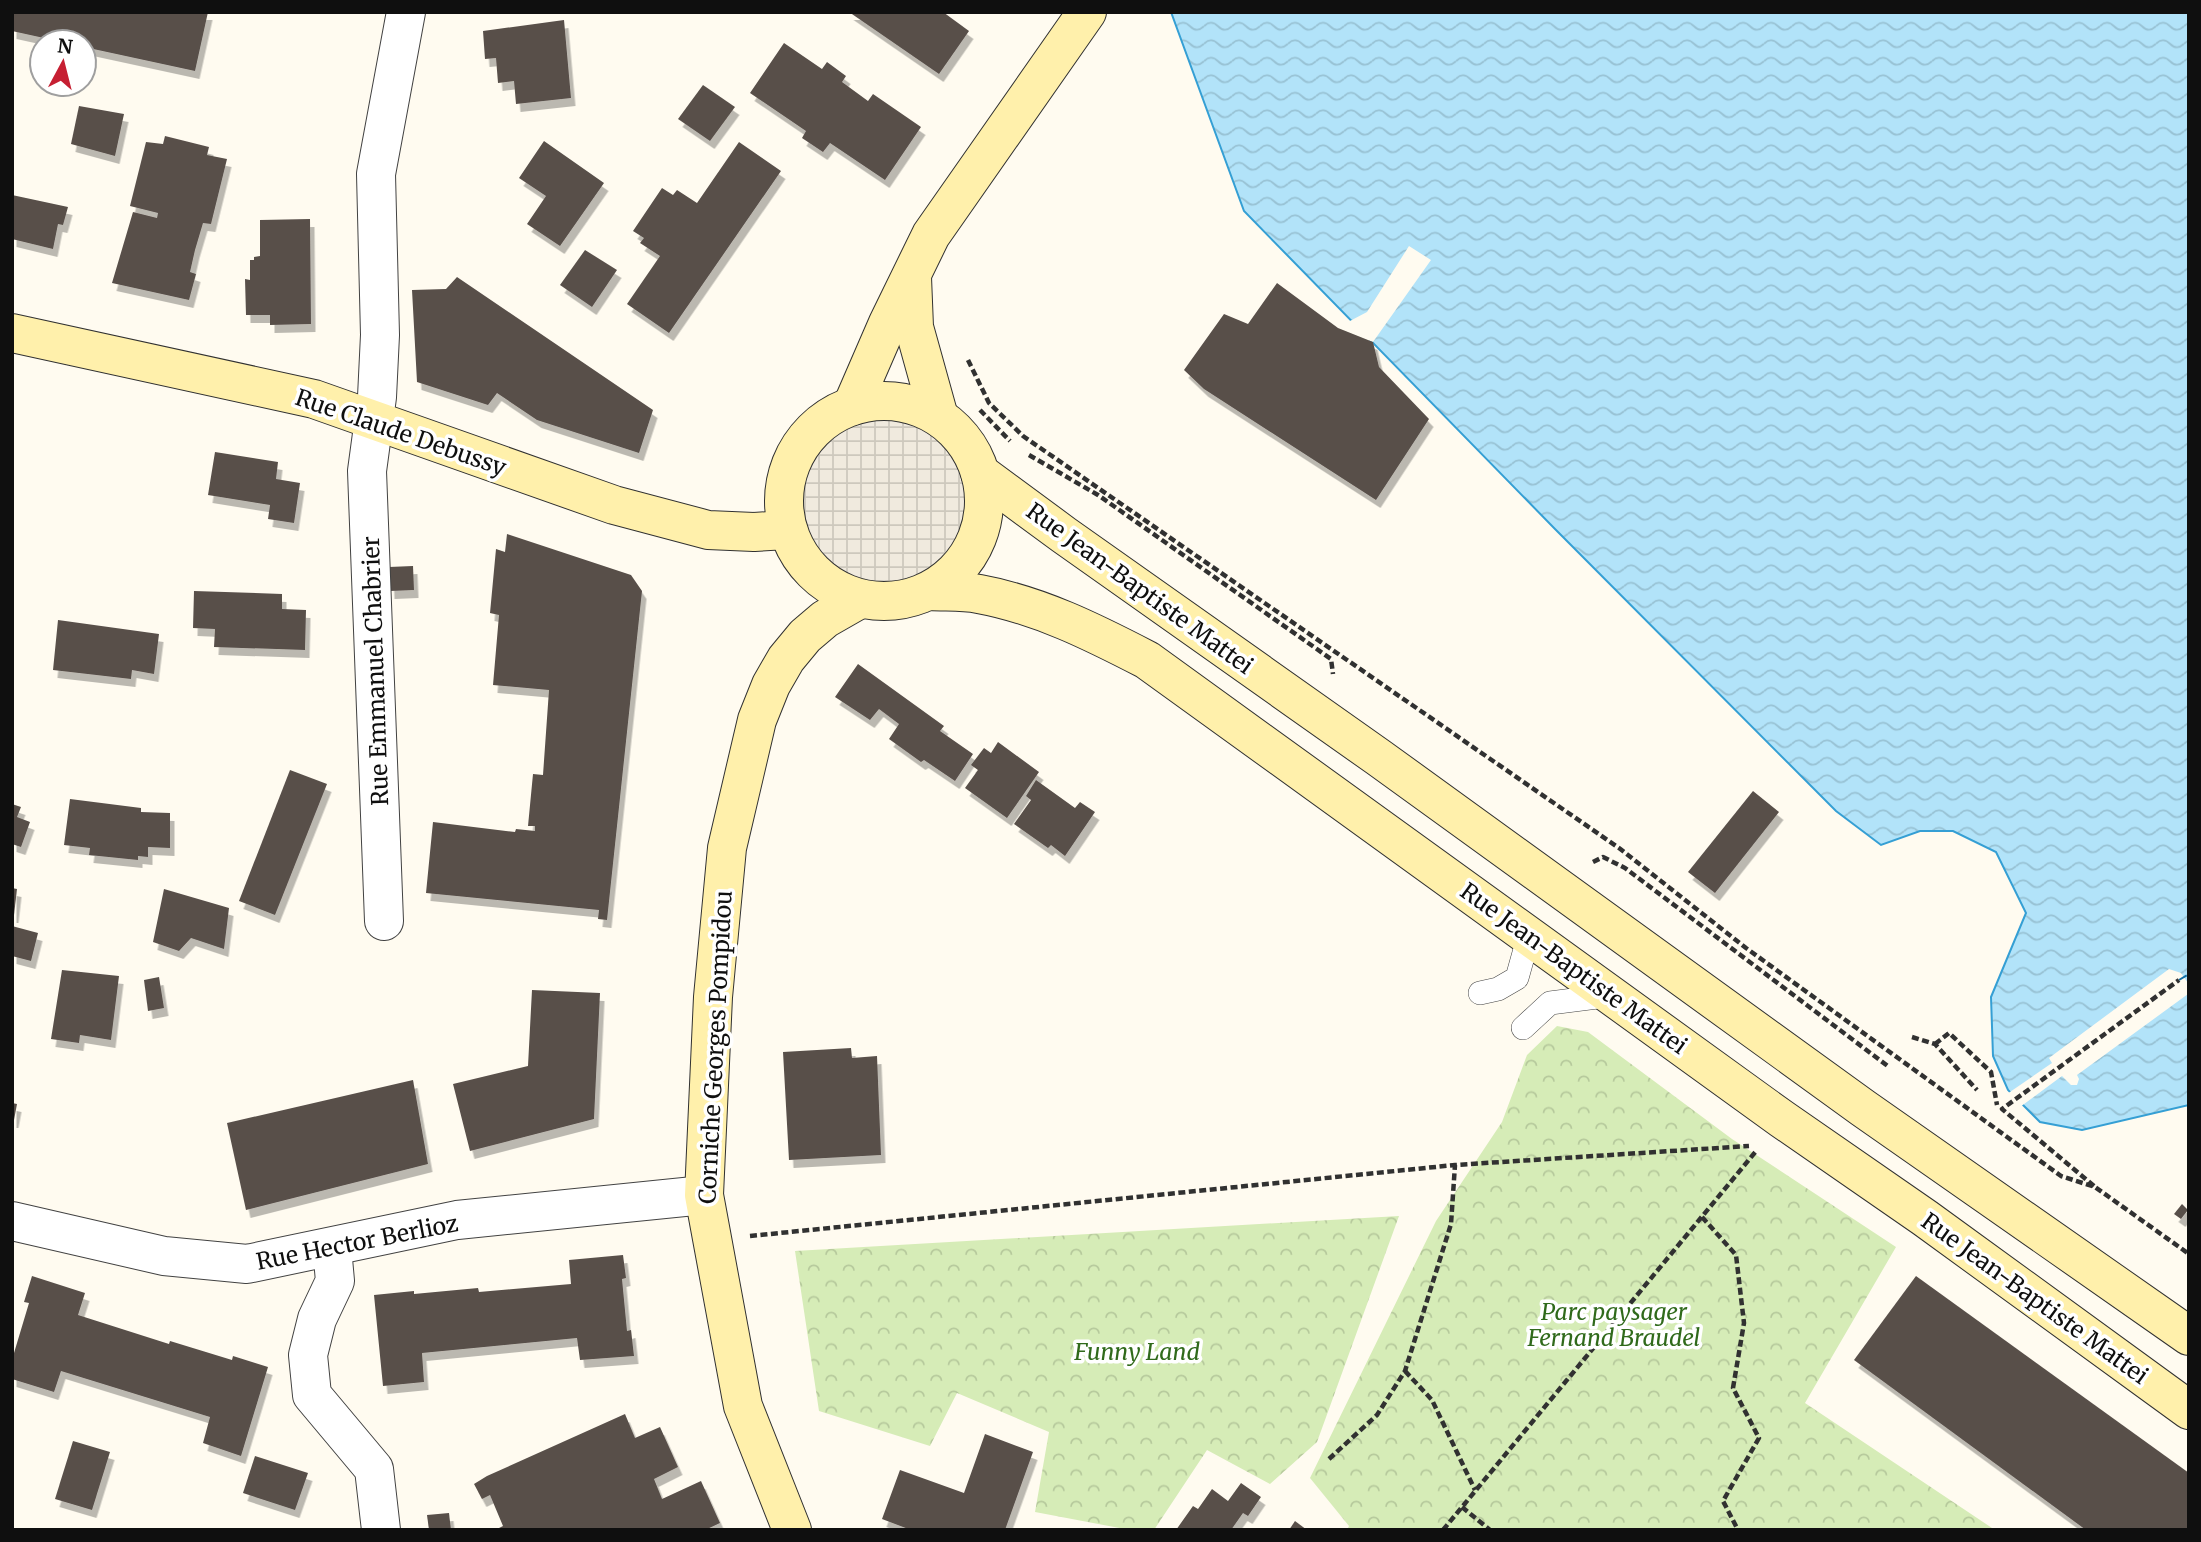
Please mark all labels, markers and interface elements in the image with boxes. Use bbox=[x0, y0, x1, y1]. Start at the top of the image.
north arrow bbox=[28, 28, 98, 98]
text: N bbox=[56, 33, 74, 59]
street label: Rue Claude Debussy bbox=[292, 382, 511, 482]
street label: Rue Jean-Baptiste Mattei bbox=[1021, 496, 1259, 680]
street label: Rue Emmanuel Chabrier bbox=[356, 536, 394, 806]
street label: Rue Jean-Baptiste Mattei bbox=[1455, 876, 1693, 1060]
street label: Corniche Georges Pompidou bbox=[692, 890, 738, 1204]
street label: Rue Jean-Baptiste Mattei bbox=[1916, 1206, 2154, 1390]
street label: Rue Hector Berlioz bbox=[254, 1208, 460, 1276]
park label: Parc paysager Fernand Braudel bbox=[1527, 1297, 1700, 1352]
park label: Funny Land bbox=[1073, 1337, 1200, 1366]

